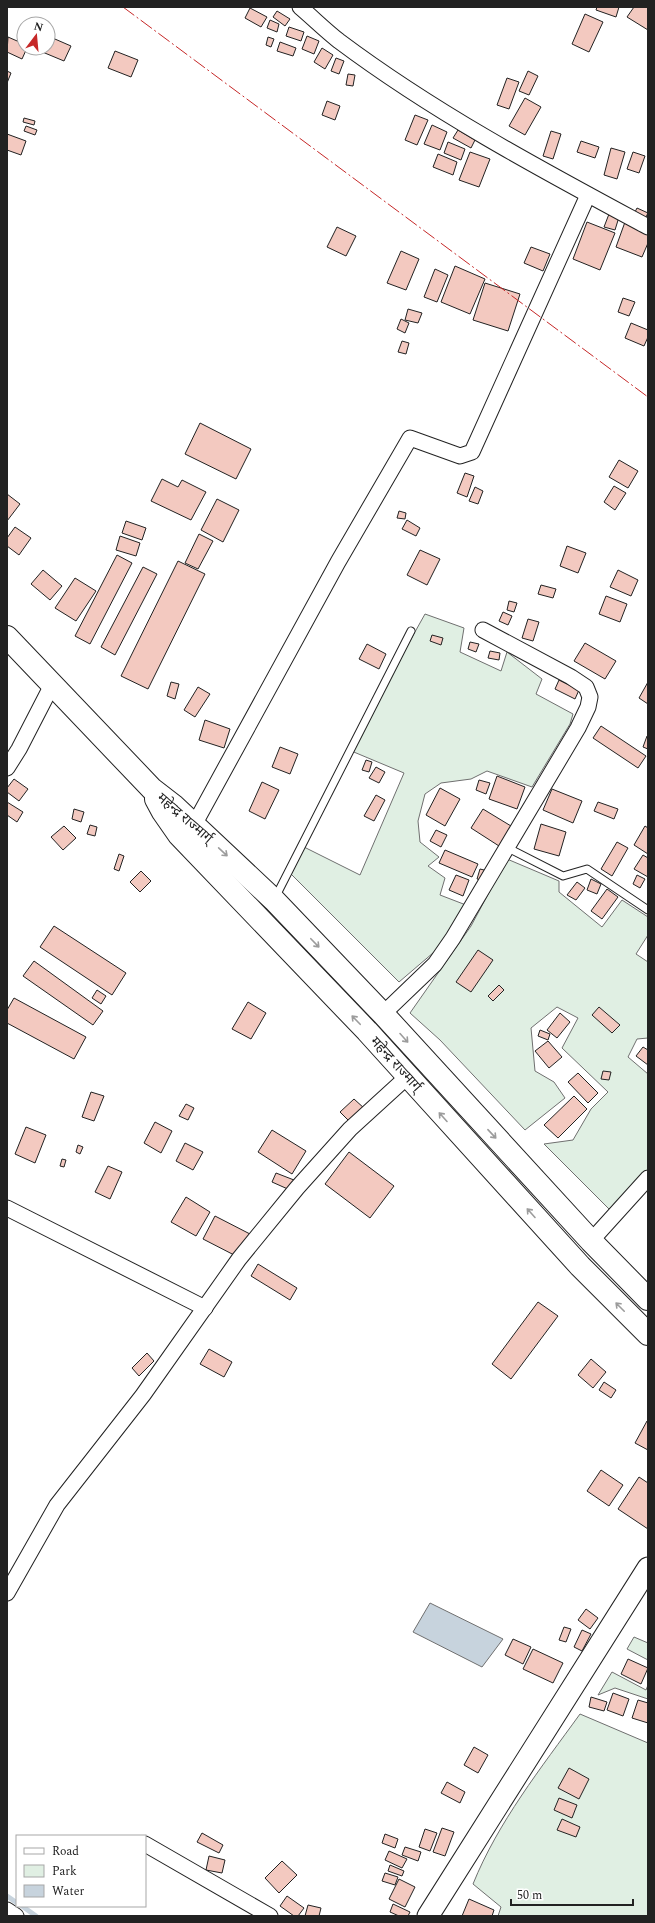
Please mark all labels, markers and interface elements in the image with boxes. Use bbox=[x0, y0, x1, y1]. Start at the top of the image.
north arrow bbox=[16, 16, 56, 56]
text: N bbox=[32, 17, 45, 36]
street label: महेन्द्र राज्मार्ग् bbox=[152, 788, 219, 850]
one-way arrow bbox=[218, 847, 228, 857]
one-way arrow bbox=[310, 938, 320, 948]
one-way arrow bbox=[352, 1015, 361, 1025]
street label: महेन्द्र राज्मार्ग् bbox=[365, 1032, 428, 1098]
one-way arrow bbox=[400, 1033, 409, 1043]
one-way arrow bbox=[439, 1111, 448, 1122]
one-way arrow bbox=[487, 1129, 497, 1139]
one-way arrow bbox=[527, 1208, 536, 1218]
one-way arrow bbox=[616, 1302, 625, 1312]
legend bbox=[16, 1835, 146, 1907]
text: Road bbox=[52, 1842, 79, 1861]
text: Park bbox=[52, 1862, 77, 1881]
scale bar bbox=[511, 1881, 633, 1907]
text: Water bbox=[52, 1882, 84, 1901]
text: 50 m bbox=[517, 1886, 542, 1905]

